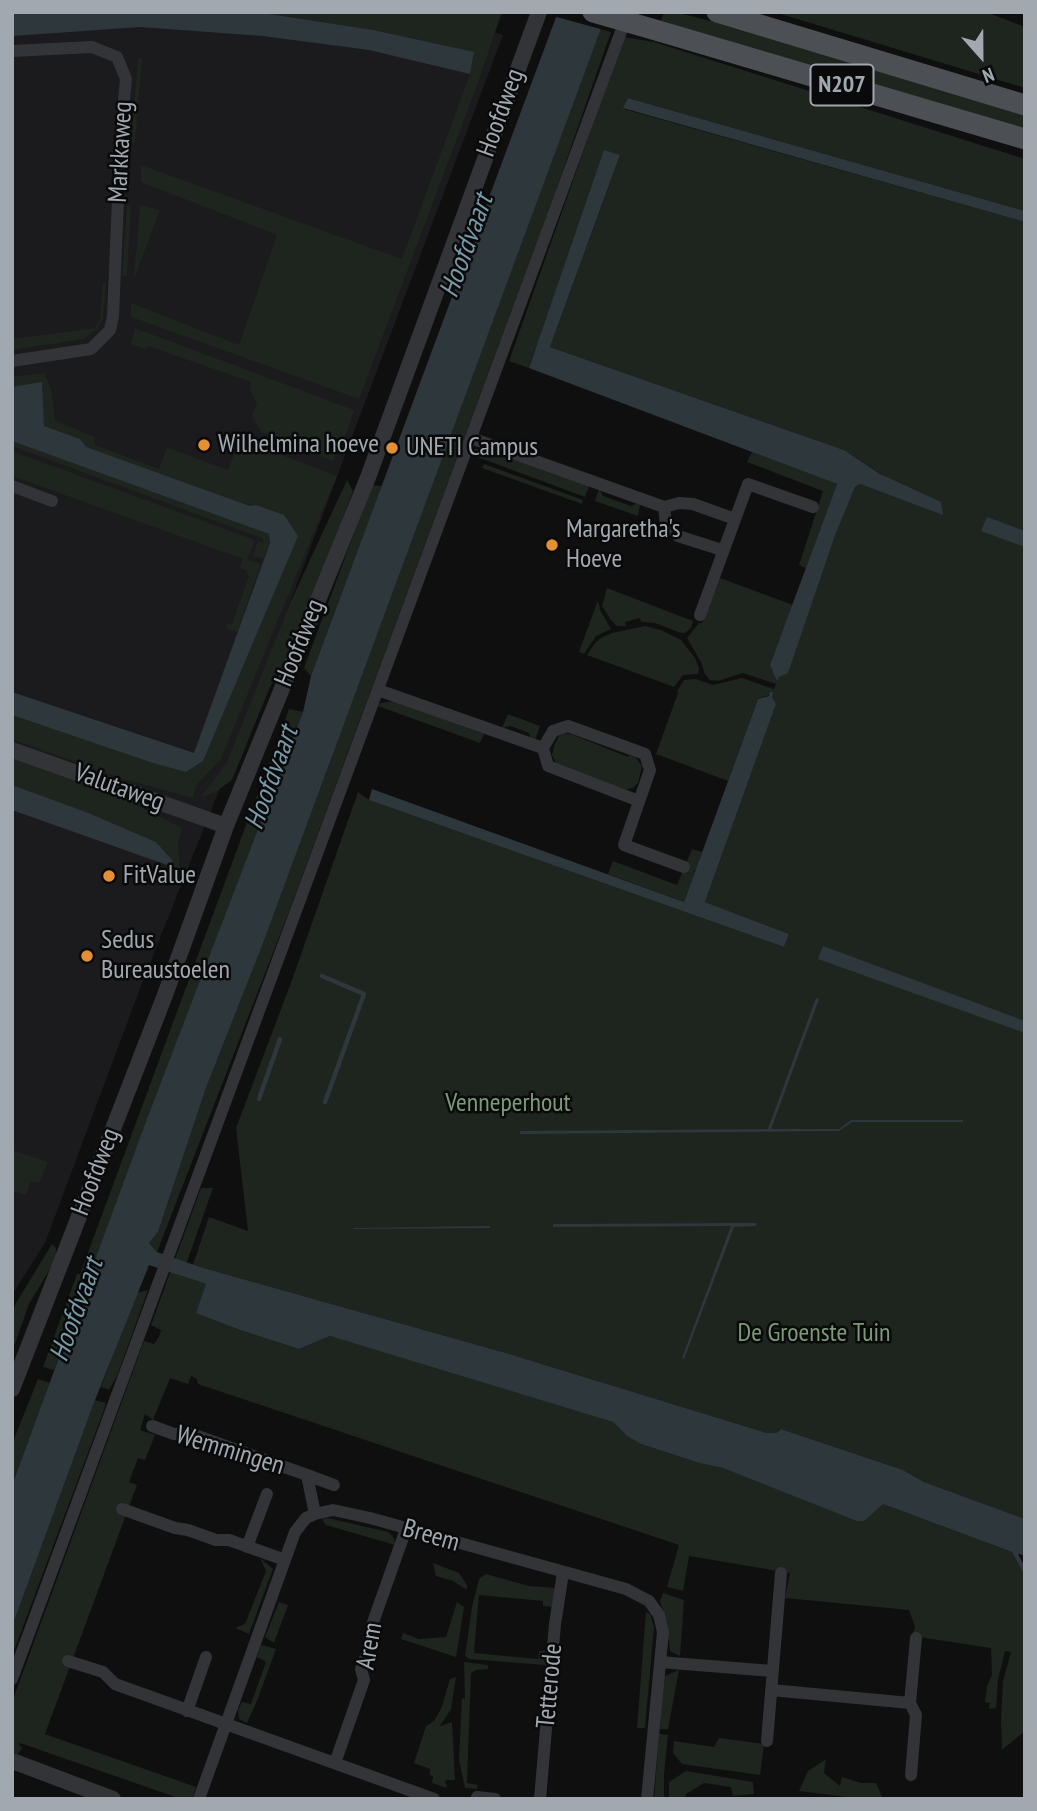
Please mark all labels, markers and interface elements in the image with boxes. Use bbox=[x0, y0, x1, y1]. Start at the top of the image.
north arrow bbox=[946, 21, 1016, 91]
text: N bbox=[979, 63, 998, 89]
road number: N207 bbox=[810, 64, 874, 106]
street label: Hoofdweg bbox=[471, 65, 531, 161]
street label: Markkaweg bbox=[103, 100, 139, 204]
water label: Hoofdvaart bbox=[433, 190, 501, 302]
place label: Wilhelmina hoeve bbox=[218, 429, 379, 461]
place label: UNETI Campus bbox=[406, 432, 538, 464]
marker: Wilhelmina hoeve bbox=[196, 437, 212, 453]
marker: UNETI Campus bbox=[384, 440, 400, 456]
place label: Margaretha's Hoeve bbox=[566, 514, 680, 576]
marker: Margaretha's Hoeve bbox=[544, 537, 560, 553]
street label: Hoofdweg bbox=[269, 595, 331, 691]
water label: Hoofdvaart bbox=[238, 722, 306, 834]
street label: Valutaweg bbox=[70, 757, 168, 819]
place label: FitValue bbox=[123, 860, 196, 892]
marker: FitValue bbox=[101, 868, 117, 884]
place label: Sedus Bureaustoelen bbox=[101, 925, 230, 986]
marker: Sedus Bureaustoelen bbox=[79, 948, 95, 964]
park label: Venneperhout bbox=[445, 1088, 571, 1120]
street label: Hoofdweg bbox=[65, 1124, 127, 1220]
water label: Hoofdvaart bbox=[43, 1254, 111, 1366]
park label: De Groenste Tuin bbox=[738, 1318, 890, 1350]
street label: Wemmingen bbox=[172, 1420, 288, 1482]
street label: Breem bbox=[399, 1513, 463, 1559]
street label: Arem bbox=[351, 1620, 389, 1672]
street label: Tetterode bbox=[531, 1642, 569, 1730]

